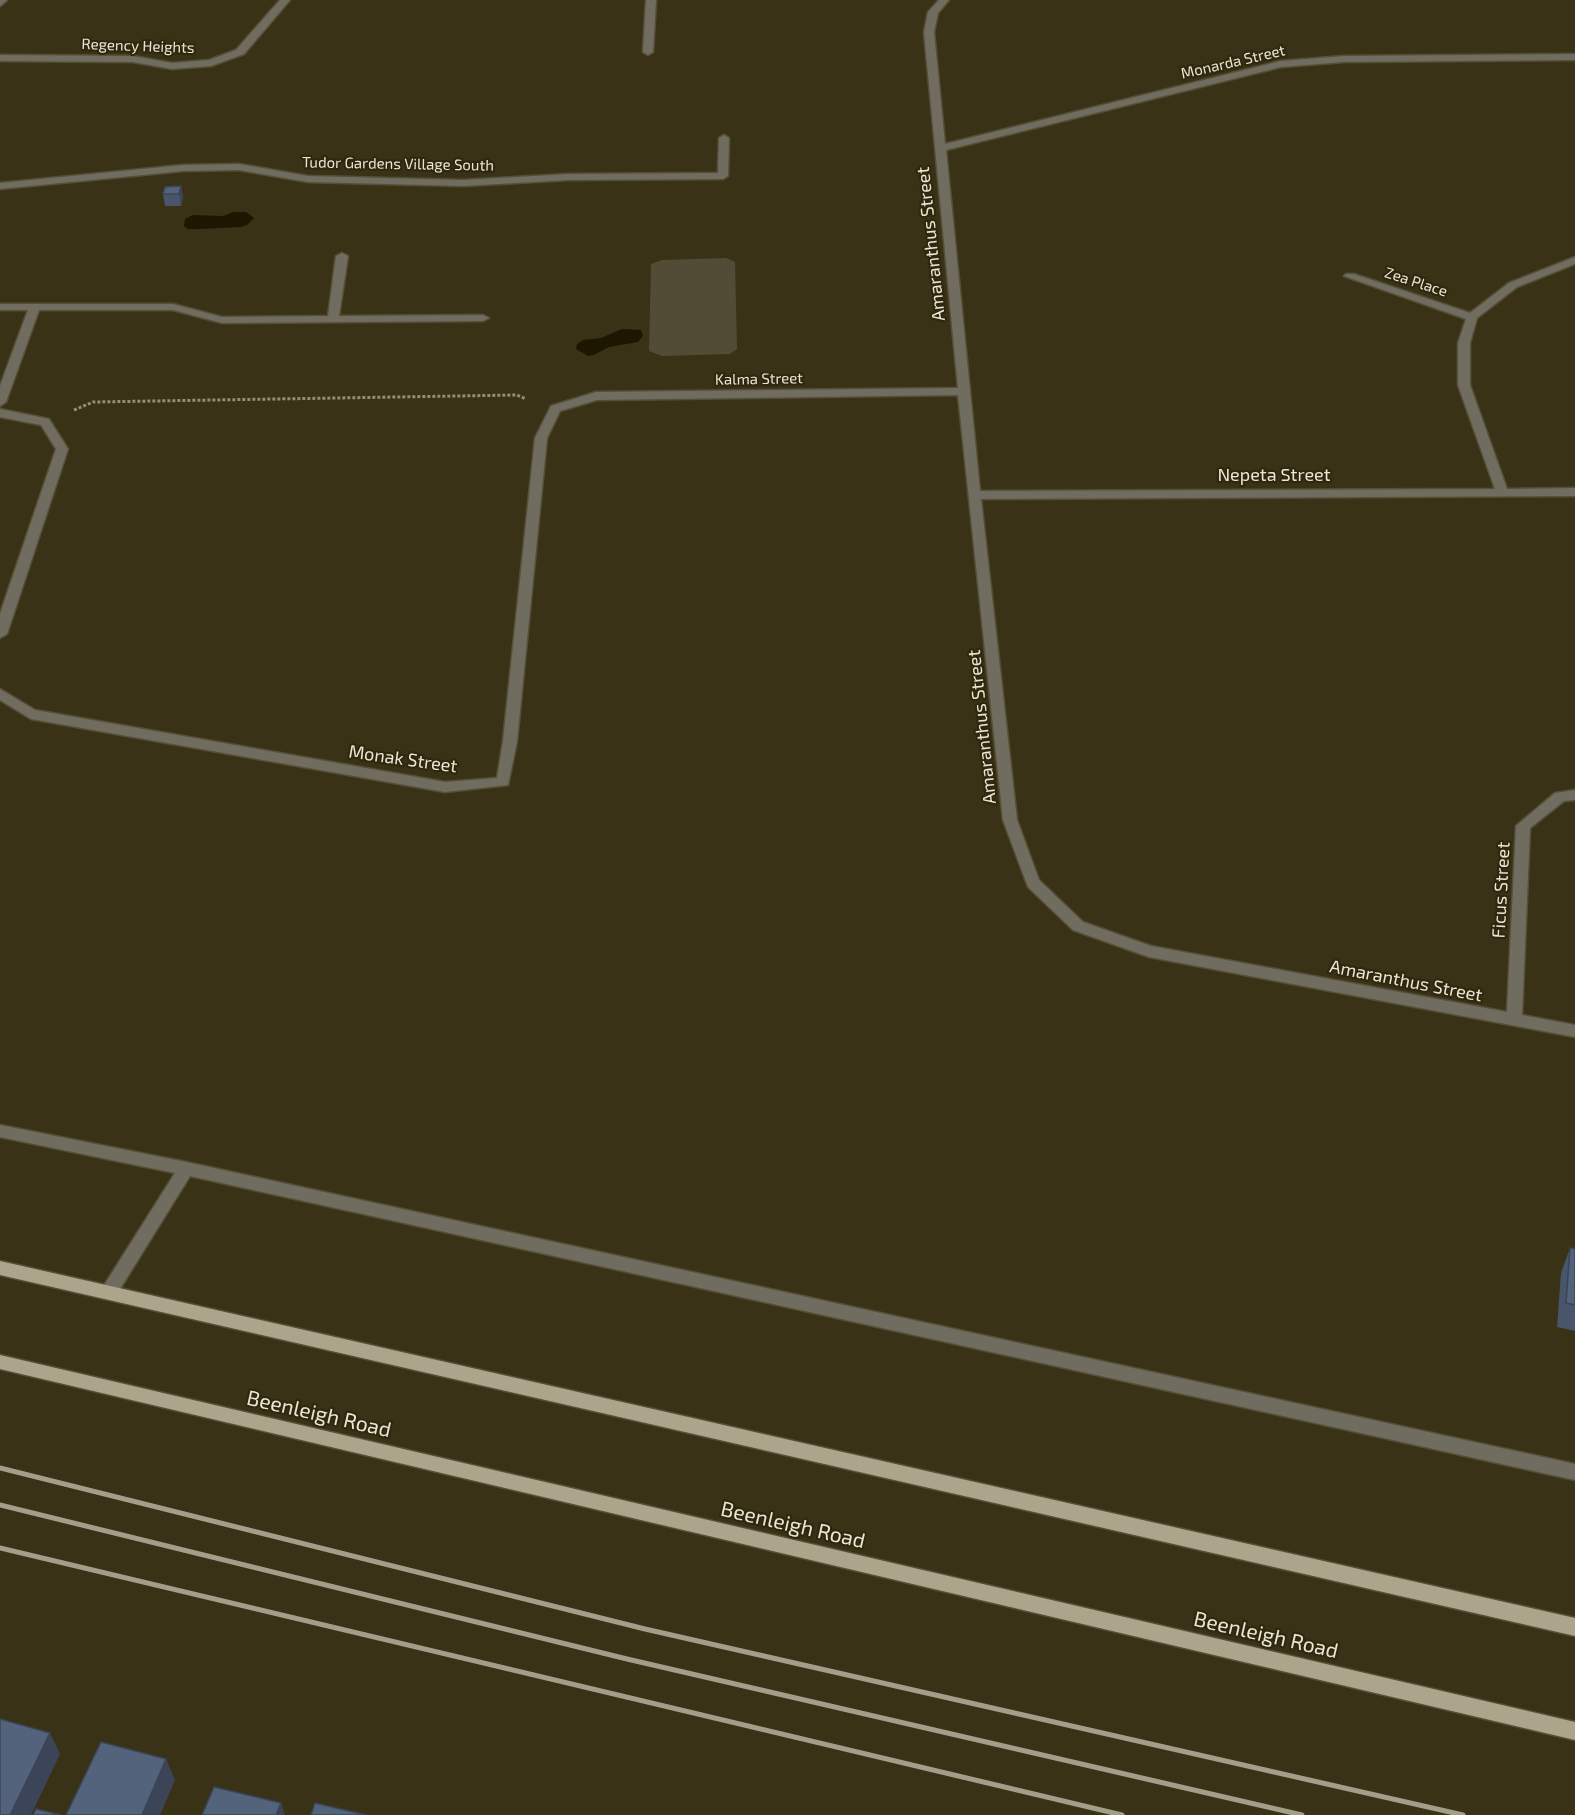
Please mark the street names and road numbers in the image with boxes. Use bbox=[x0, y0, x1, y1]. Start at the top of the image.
street label: Regency Heights bbox=[81, 35, 195, 57]
street label: Monarda Street bbox=[1179, 41, 1287, 83]
street label: Tudor Gardens Village South bbox=[302, 153, 494, 175]
street label: Amaranthus Street bbox=[912, 166, 950, 322]
street label: Zea Place bbox=[1382, 263, 1450, 301]
street label: Kalma Street bbox=[715, 369, 803, 389]
street label: Nepeta Street bbox=[1217, 464, 1331, 486]
street label: Amaranthus Street bbox=[963, 649, 1001, 805]
street label: Monak Street bbox=[347, 741, 459, 777]
street label: Ficus Street bbox=[1488, 841, 1514, 939]
street label: Amaranthus Street bbox=[1328, 956, 1484, 1006]
street label: Beenleigh Road bbox=[244, 1385, 394, 1443]
street label: Beenleigh Road bbox=[718, 1496, 868, 1554]
street label: Beenleigh Road bbox=[1191, 1606, 1341, 1664]

